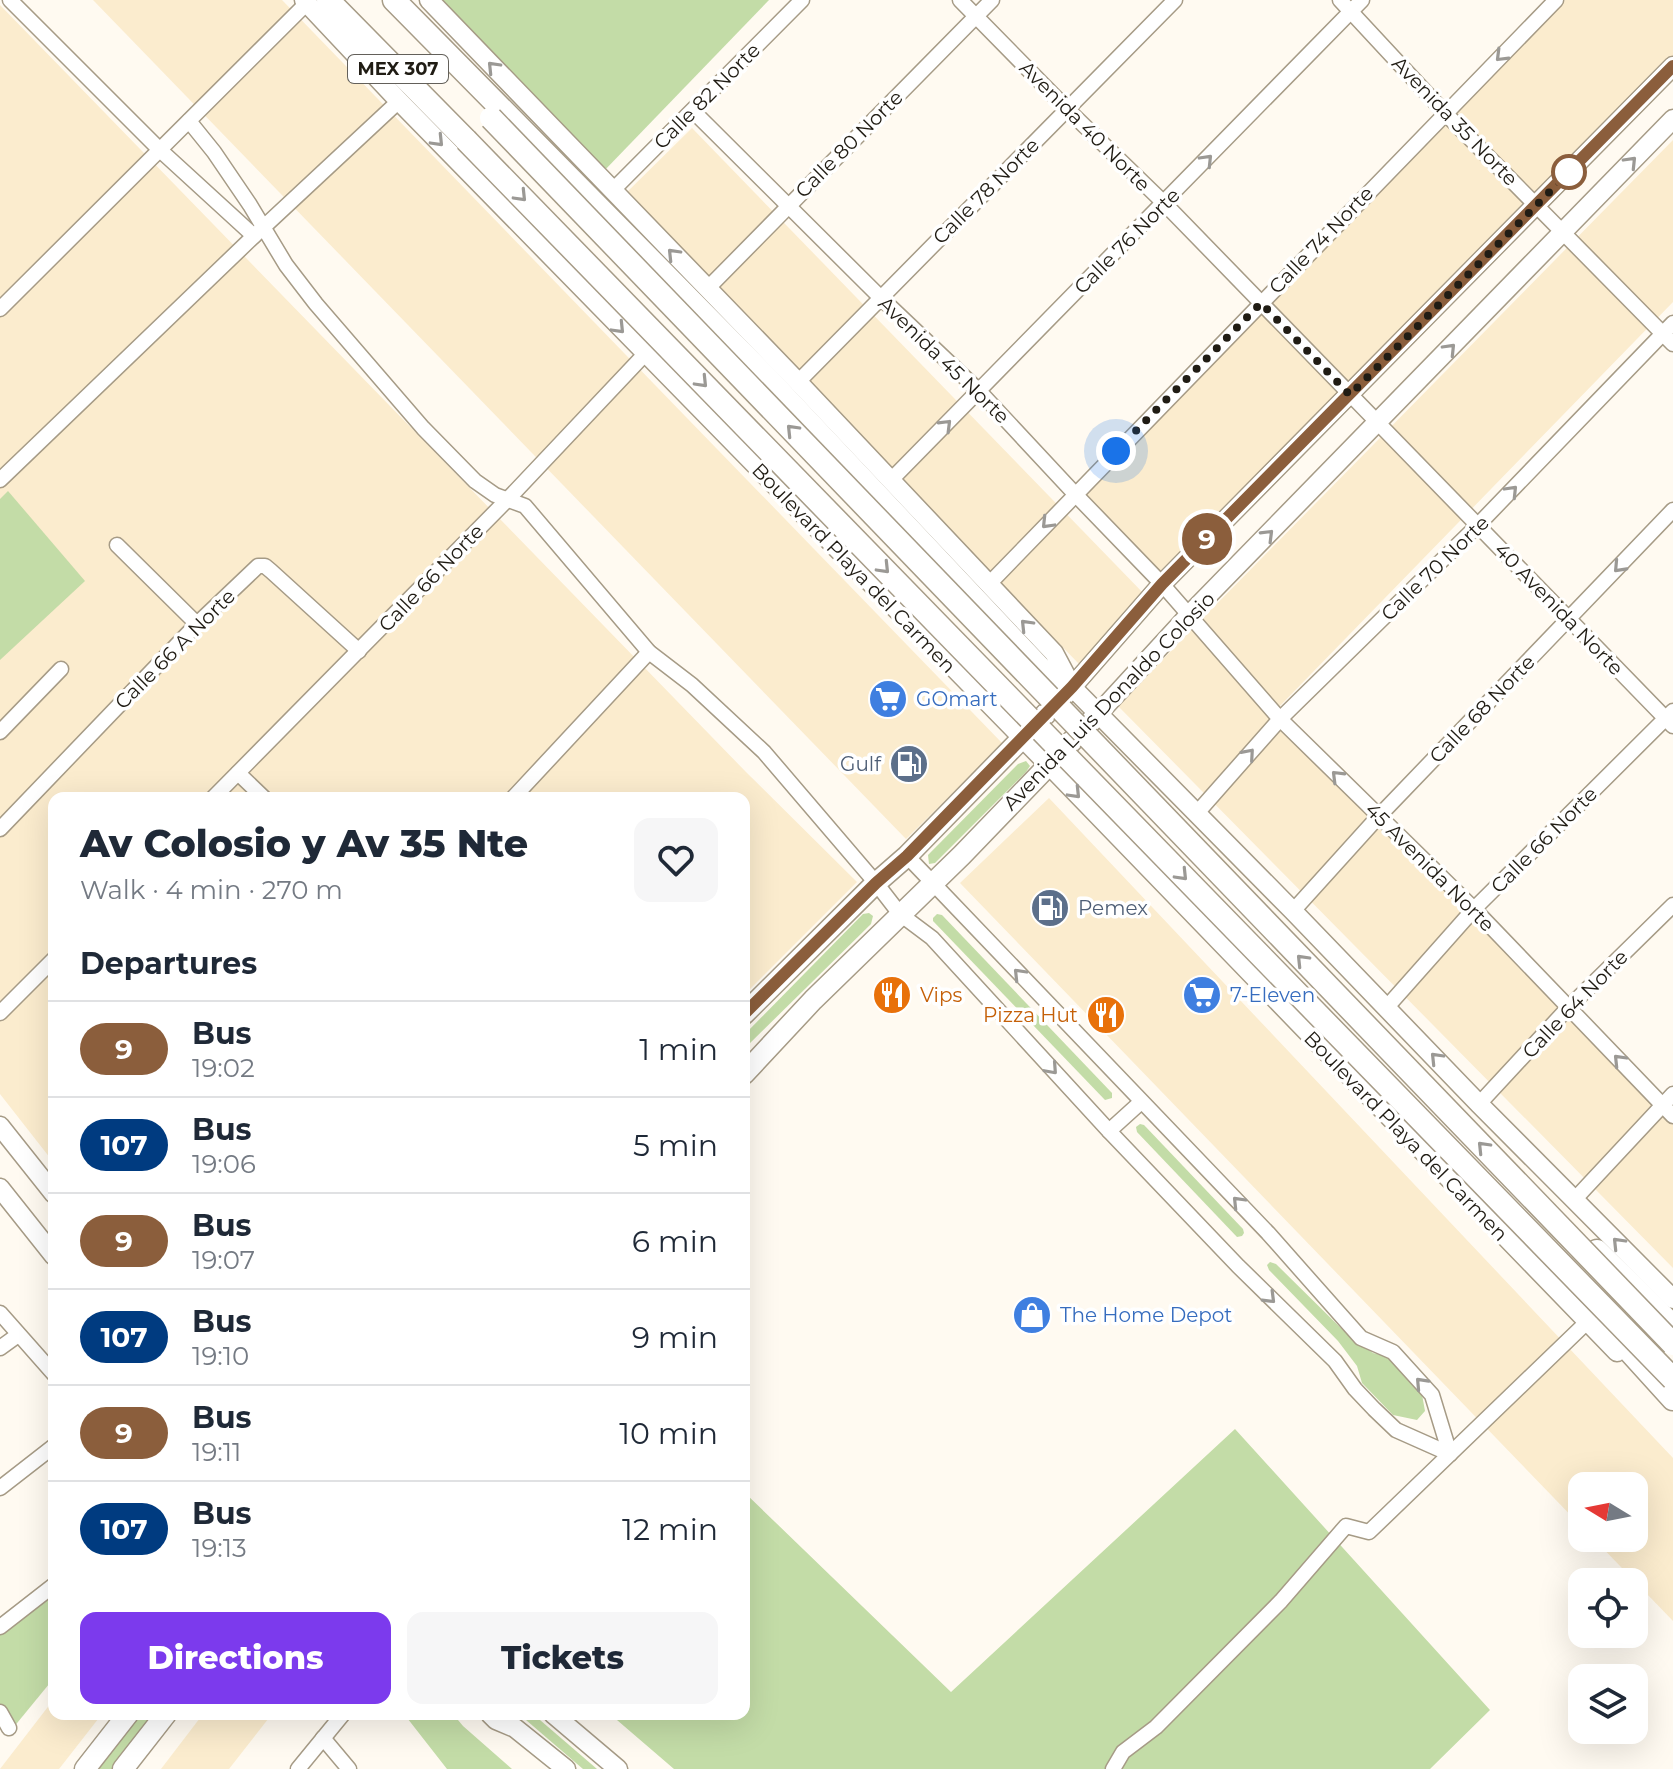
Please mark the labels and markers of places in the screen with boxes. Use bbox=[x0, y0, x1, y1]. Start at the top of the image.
unlabelled marker bbox=[1552, 155, 1586, 189]
supermarket icon: GOmart bbox=[867, 678, 909, 720]
place label: GOmart bbox=[916, 687, 998, 711]
fuel station icon: Gulf bbox=[888, 743, 930, 785]
place label: Gulf bbox=[840, 752, 882, 776]
fuel station icon: Pemex bbox=[1029, 887, 1071, 929]
place label: Pemex bbox=[1078, 896, 1148, 920]
restaurant icon: Vips bbox=[871, 974, 913, 1016]
supermarket icon: 7-Eleven bbox=[1181, 974, 1223, 1016]
place label: Vips bbox=[920, 983, 963, 1007]
place label: 7-Eleven bbox=[1230, 983, 1315, 1007]
restaurant icon: Pizza Hut bbox=[1085, 994, 1127, 1036]
place label: Pizza Hut bbox=[983, 1003, 1078, 1027]
shop icon: The Home Depot bbox=[1011, 1294, 1053, 1336]
place label: The Home Depot bbox=[1060, 1303, 1232, 1327]

